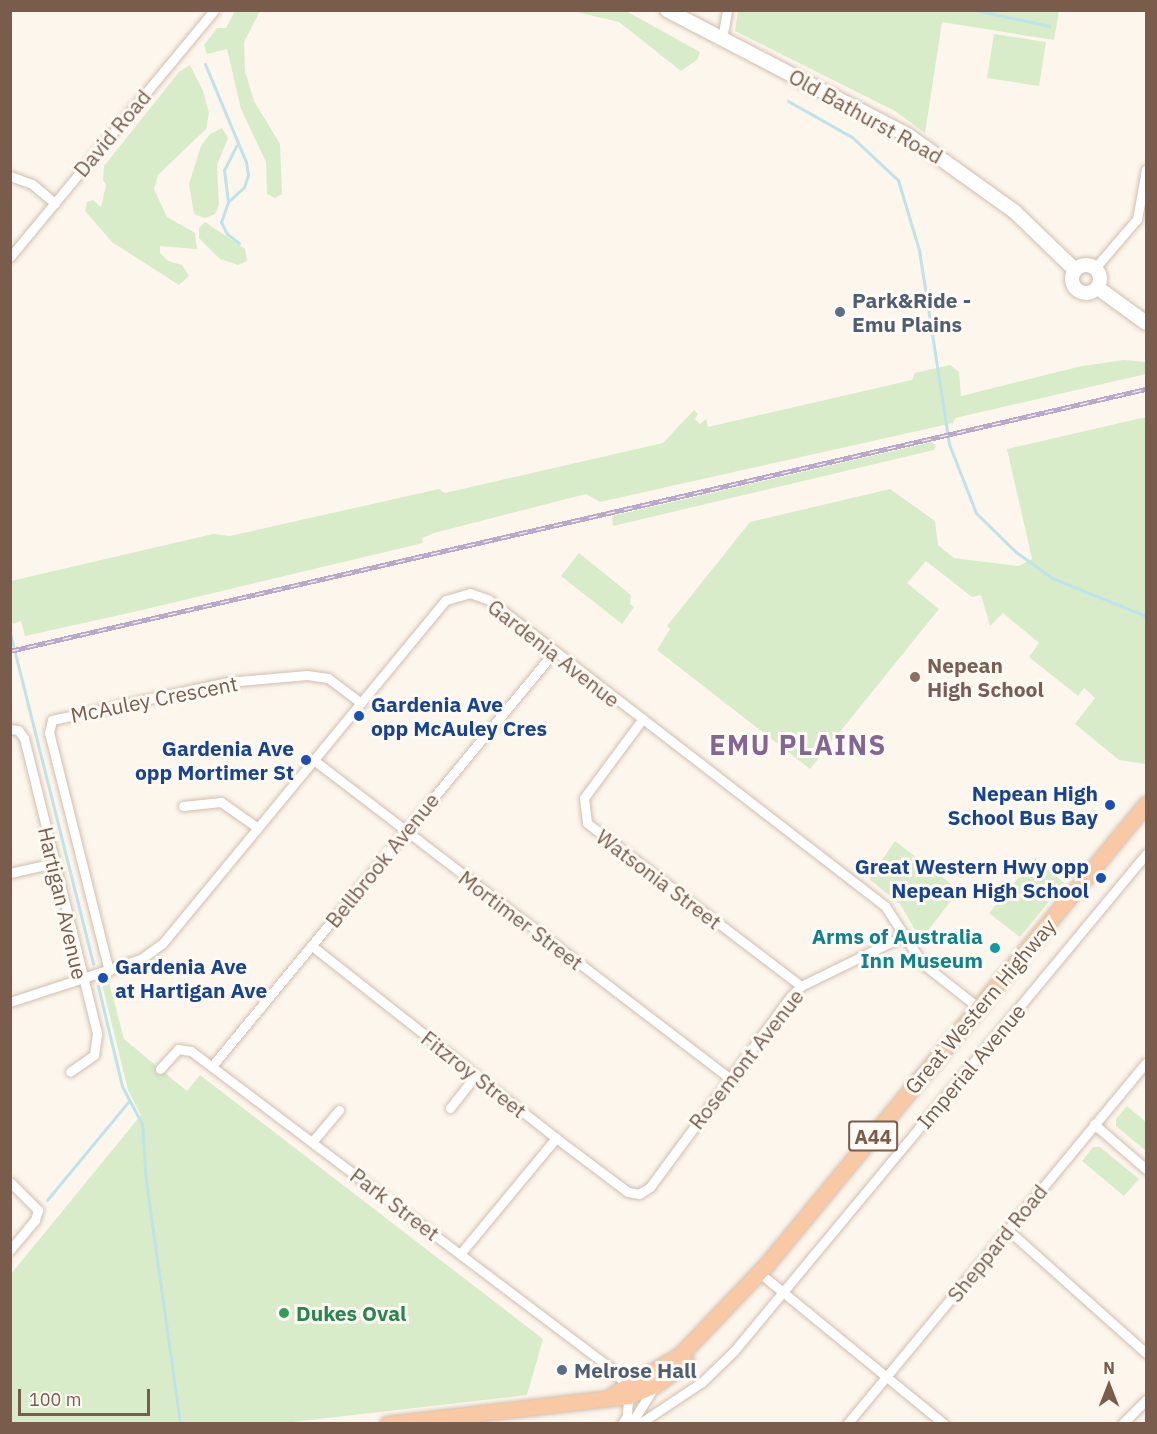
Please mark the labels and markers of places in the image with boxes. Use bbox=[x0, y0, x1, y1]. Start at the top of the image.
place label: Park&Ride - Emu Plains bbox=[852, 287, 971, 337]
marker: Park&Ride - Emu Plains bbox=[833, 305, 847, 319]
place label: Nepean High School bbox=[927, 652, 1044, 702]
marker: Nepean High School bbox=[908, 670, 922, 684]
place label: Gardenia Ave opp McAuley Cres bbox=[371, 691, 547, 741]
marker: Gardenia Ave opp McAuley Cres bbox=[352, 709, 366, 723]
place label: Gardenia Ave opp Mortimer St bbox=[135, 735, 294, 785]
marker: Gardenia Ave opp Mortimer St bbox=[299, 753, 313, 767]
place label: Nepean High School Bus Bay bbox=[947, 780, 1098, 830]
marker: Nepean High School Bus Bay bbox=[1103, 798, 1117, 812]
place label: Great Western Hwy opp Nepean High School bbox=[855, 853, 1089, 903]
marker: Great Western Hwy opp Nepean High School bbox=[1094, 871, 1108, 885]
place label: Arms of Australia Inn Museum bbox=[812, 923, 983, 973]
marker: Arms of Australia Inn Museum bbox=[988, 941, 1002, 955]
place label: Gardenia Ave at Hartigan Ave bbox=[115, 953, 267, 1003]
marker: Gardenia Ave at Hartigan Ave bbox=[96, 971, 110, 985]
place label: Dukes Oval bbox=[296, 1300, 406, 1326]
marker: Dukes Oval bbox=[277, 1306, 291, 1320]
place label: Melrose Hall bbox=[574, 1357, 697, 1383]
marker: Melrose Hall bbox=[555, 1363, 569, 1377]

